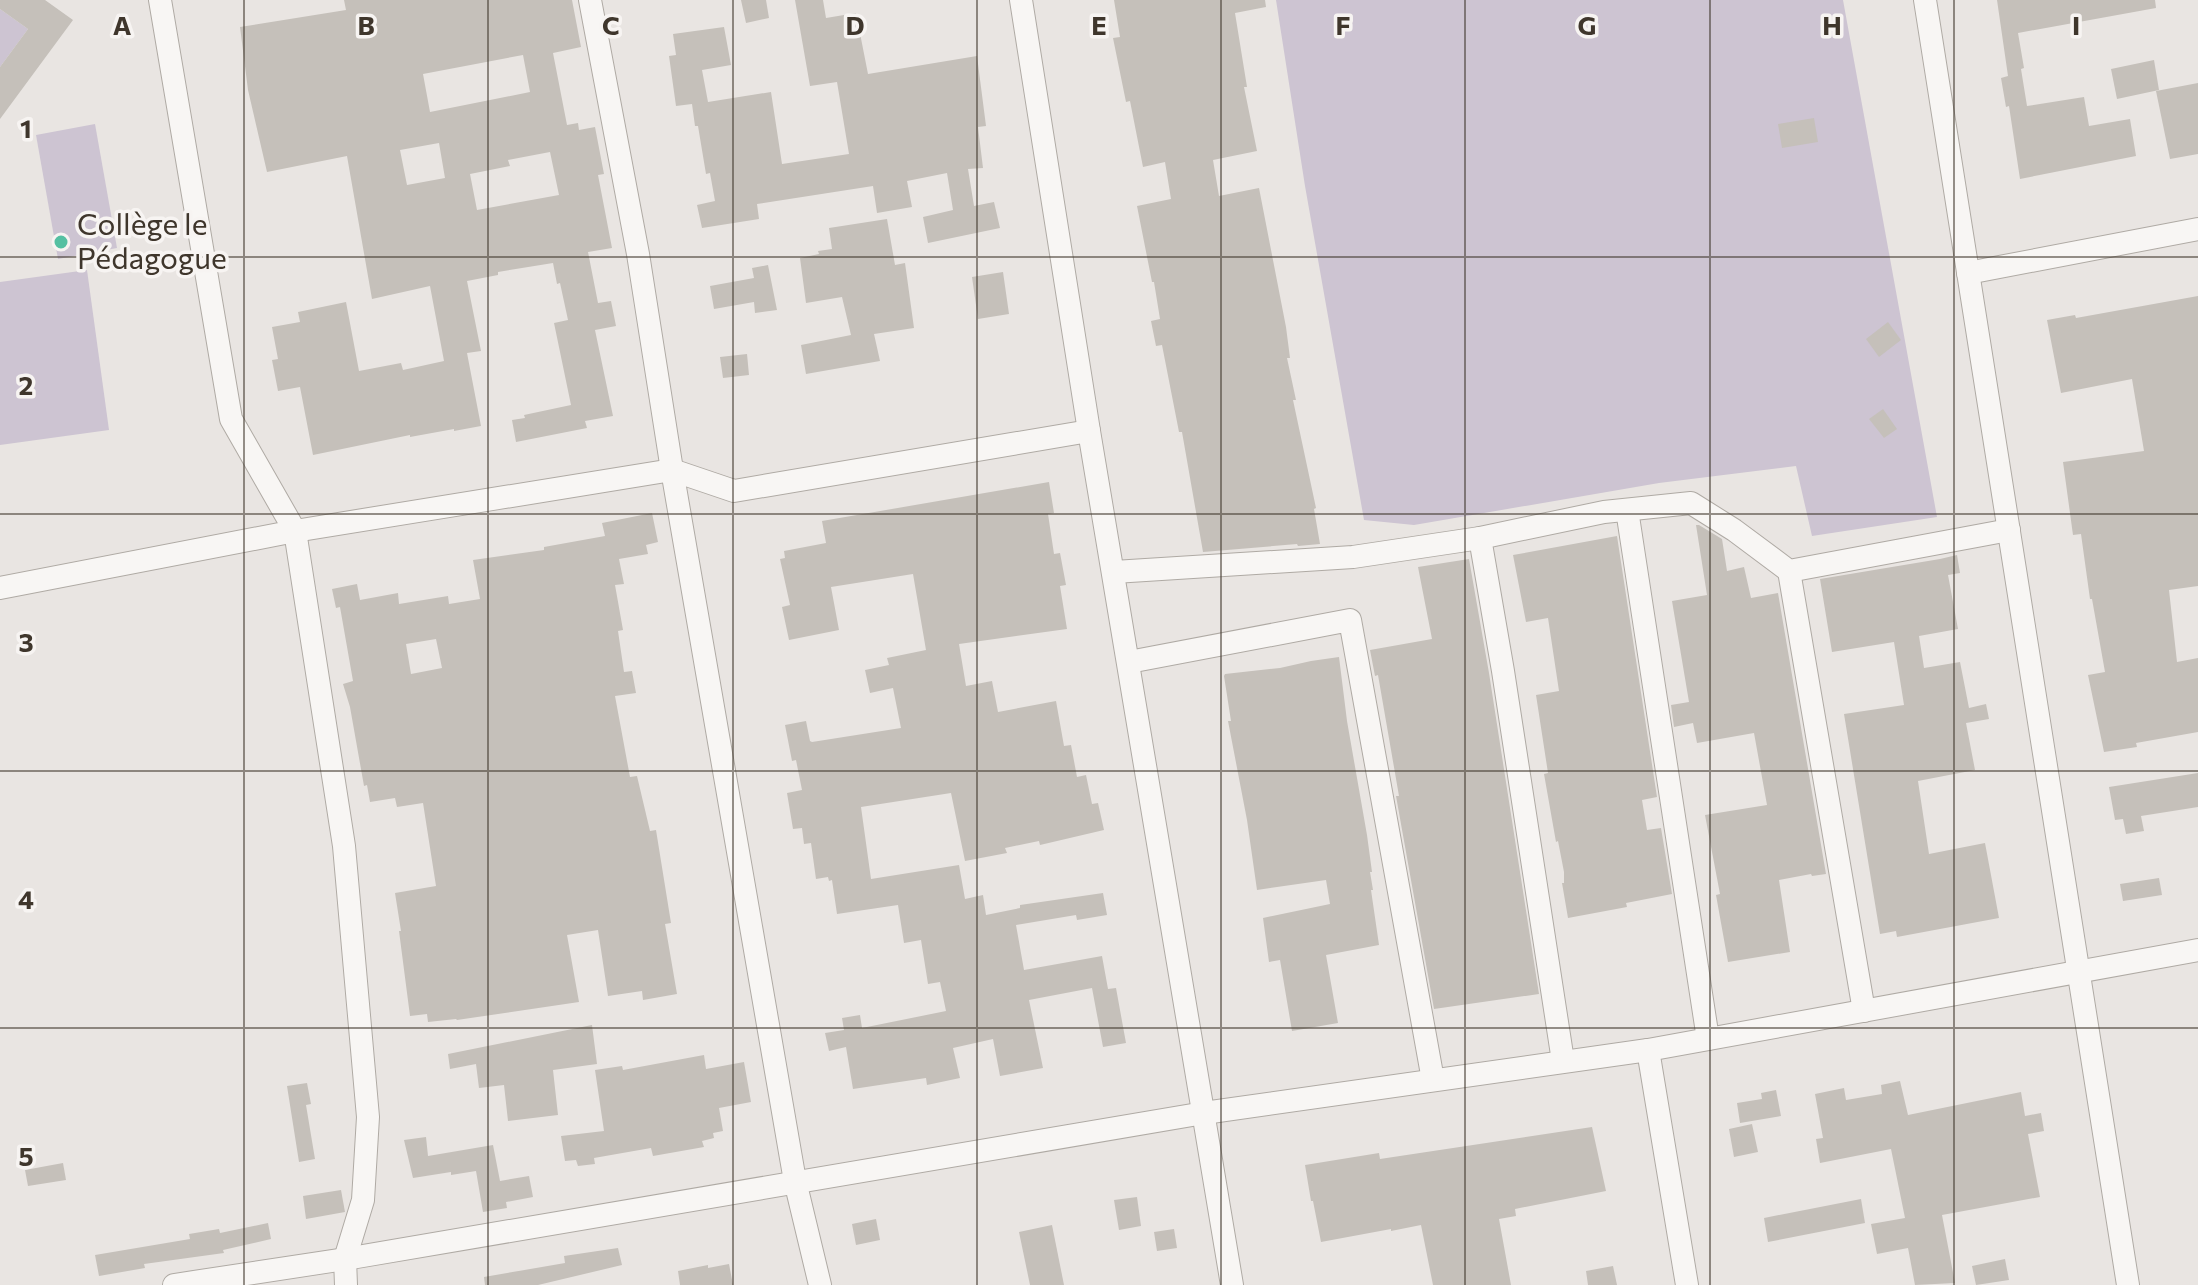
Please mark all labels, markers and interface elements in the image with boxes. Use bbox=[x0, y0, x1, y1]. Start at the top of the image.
text: A bbox=[113, 9, 132, 40]
text: B bbox=[357, 9, 375, 40]
text: C bbox=[602, 9, 620, 40]
text: D bbox=[845, 9, 865, 40]
text: E bbox=[1091, 9, 1107, 40]
text: F bbox=[1335, 9, 1351, 40]
text: G bbox=[1578, 9, 1596, 40]
text: H bbox=[1822, 9, 1842, 40]
text: I bbox=[2072, 9, 2080, 40]
text: 1 bbox=[20, 112, 32, 143]
place label: Collège le Pédagogue bbox=[77, 204, 227, 275]
marker: Collège le Pédagogue bbox=[52, 233, 70, 251]
text: 2 bbox=[19, 369, 33, 400]
text: 3 bbox=[18, 626, 34, 657]
text: 4 bbox=[18, 883, 34, 914]
text: 5 bbox=[18, 1140, 34, 1171]

